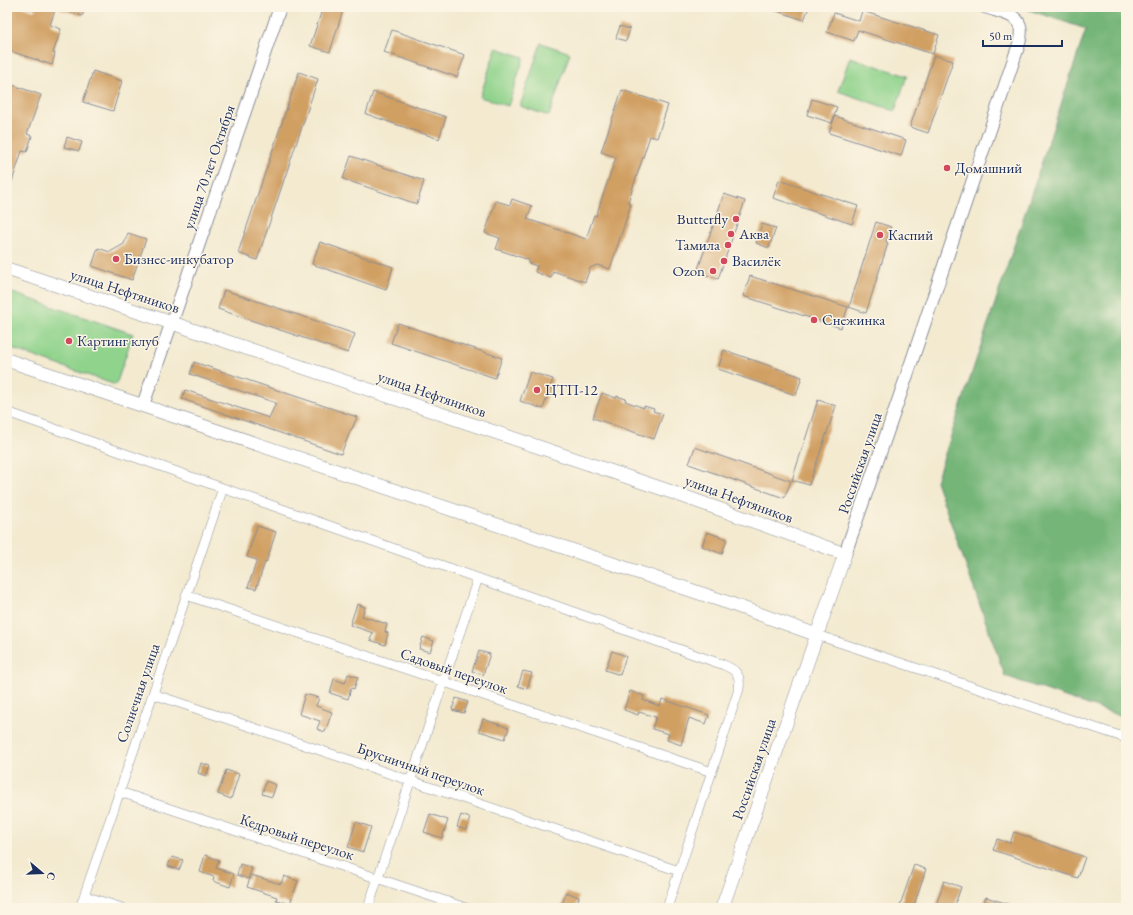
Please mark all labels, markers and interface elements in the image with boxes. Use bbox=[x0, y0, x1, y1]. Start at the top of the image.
scale bar bbox=[983, 22, 1062, 48]
text: 50 m bbox=[989, 28, 1013, 44]
street label: улица 70 лет Октября bbox=[178, 102, 239, 231]
place label: Домашний bbox=[955, 158, 1022, 177]
marker: Домашний bbox=[942, 163, 952, 173]
place label: Butterfly bbox=[677, 209, 728, 228]
marker: Butterfly bbox=[731, 214, 741, 224]
place label: Аква bbox=[738, 224, 769, 243]
place label: Каспий bbox=[888, 225, 933, 244]
marker: Аква bbox=[726, 229, 736, 239]
marker: Каспий bbox=[875, 230, 885, 240]
place label: Тамила bbox=[675, 235, 720, 254]
marker: Тамила bbox=[723, 240, 733, 250]
place label: Бизнес-инкубатор bbox=[124, 249, 234, 268]
place label: Василёк bbox=[732, 251, 781, 270]
marker: Бизнес-инкубатор bbox=[111, 254, 121, 264]
marker: Василёк bbox=[719, 256, 729, 266]
place label: Ozon bbox=[673, 261, 705, 280]
street label: улица Нефтяников bbox=[68, 264, 182, 317]
marker: Ozon bbox=[708, 266, 718, 276]
place label: Снежинка bbox=[822, 310, 885, 329]
marker: Снежинка bbox=[809, 315, 819, 325]
place label: Картинг клуб bbox=[77, 331, 159, 350]
marker: Картинг клуб bbox=[64, 336, 74, 346]
street label: улица Нефтяников bbox=[375, 366, 489, 421]
place label: ЦТП-12 bbox=[545, 380, 598, 399]
marker: ЦТП-12 bbox=[532, 385, 542, 395]
street label: Российская улица bbox=[833, 410, 886, 516]
street label: улица Нефтяников bbox=[683, 470, 796, 527]
street label: Солнечная улица bbox=[112, 641, 163, 745]
street label: Садовый переулок bbox=[398, 643, 510, 698]
street label: Российская улица bbox=[727, 716, 780, 822]
street label: Брусничный переулок bbox=[355, 738, 487, 799]
street label: Кедровый переулок bbox=[238, 809, 357, 864]
north arrow bbox=[22, 853, 62, 893]
text: С bbox=[44, 870, 59, 882]

